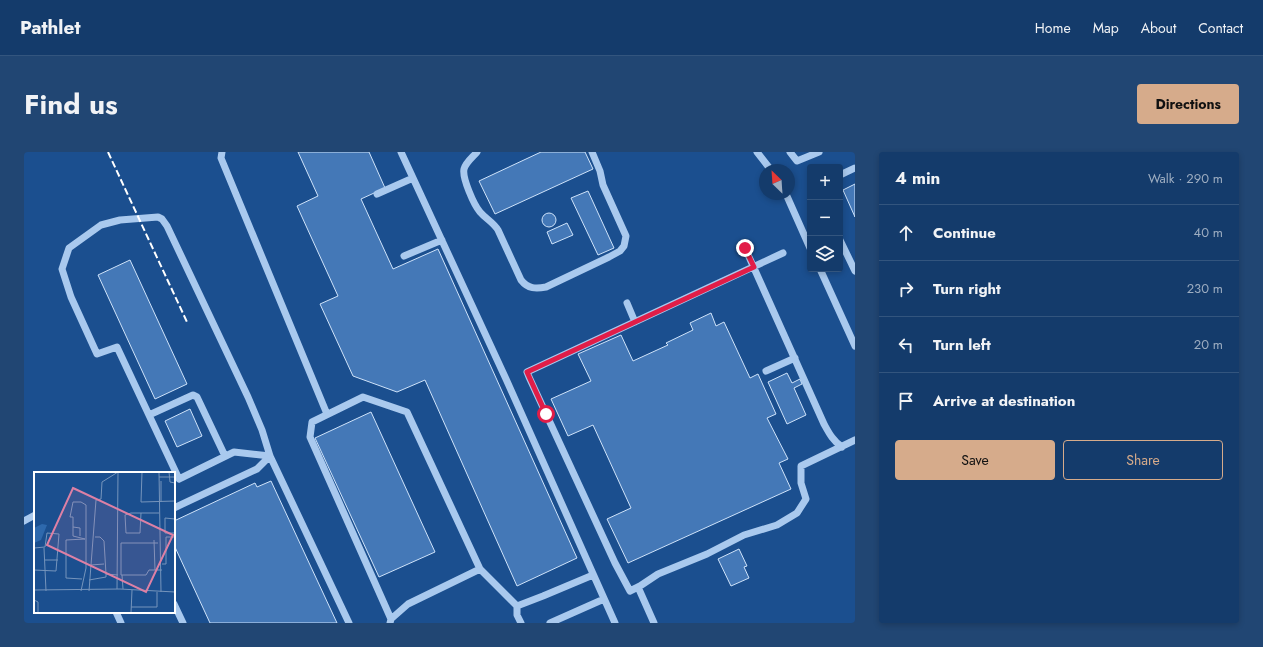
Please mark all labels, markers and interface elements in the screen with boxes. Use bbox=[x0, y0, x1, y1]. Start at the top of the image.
text: Pathlet bbox=[20, 14, 80, 41]
text: Home bbox=[1035, 18, 1071, 38]
text: Map bbox=[1093, 18, 1119, 38]
text: About bbox=[1141, 18, 1176, 38]
text: Contact bbox=[1198, 18, 1243, 38]
text: Find us bbox=[24, 84, 118, 125]
button: Directions bbox=[1137, 84, 1239, 124]
north arrow bbox=[759, 164, 795, 200]
map controls bbox=[807, 164, 843, 272]
button: + bbox=[807, 164, 843, 200]
text: 4 min bbox=[895, 166, 940, 190]
text: Walk · 290 m bbox=[1148, 169, 1223, 188]
button: − bbox=[807, 200, 843, 236]
icon: ahead bbox=[895, 222, 917, 244]
text: Continue bbox=[933, 222, 996, 244]
text: 40 m bbox=[1194, 223, 1223, 242]
button: layers bbox=[807, 236, 843, 272]
route end bbox=[736, 239, 754, 257]
icon: right bbox=[895, 278, 917, 300]
text: Turn right bbox=[933, 278, 1001, 300]
text: 230 m bbox=[1187, 279, 1223, 298]
icon: left bbox=[895, 334, 917, 356]
text: Turn left bbox=[933, 334, 991, 356]
text: 20 m bbox=[1194, 335, 1223, 354]
icon: arrive bbox=[895, 390, 917, 412]
text: Arrive at destination bbox=[933, 390, 1075, 412]
route start bbox=[537, 405, 555, 423]
button: Save bbox=[895, 440, 1055, 480]
button: Share bbox=[1063, 440, 1223, 480]
inset map bbox=[34, 472, 175, 613]

